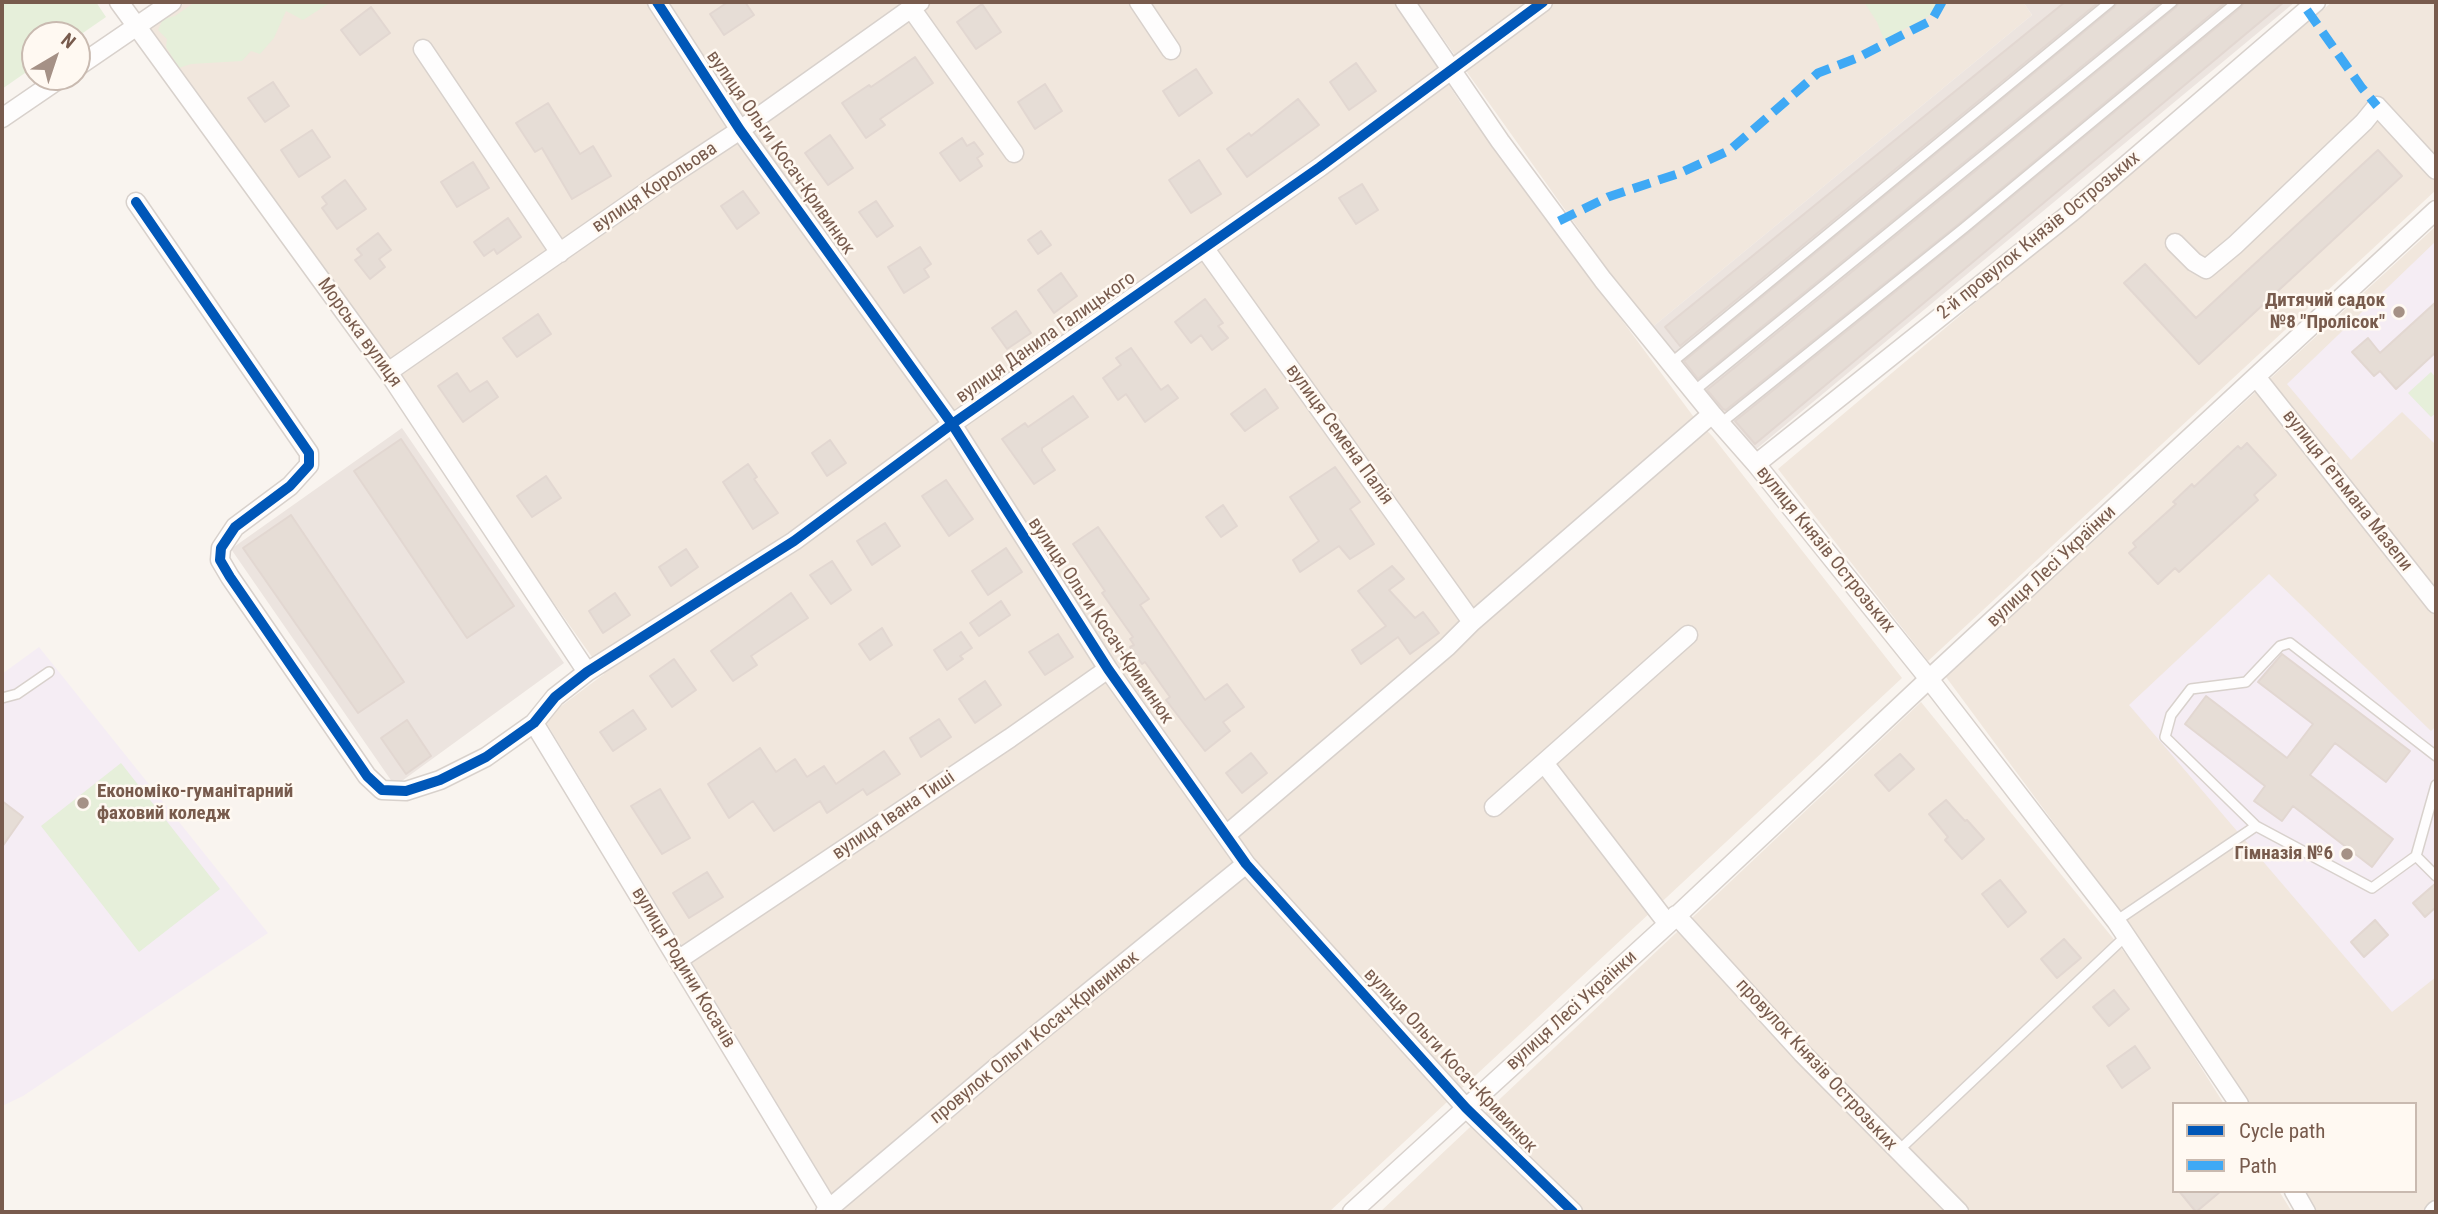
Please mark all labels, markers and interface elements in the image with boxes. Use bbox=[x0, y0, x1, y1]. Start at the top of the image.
north arrow bbox=[21, 21, 91, 91]
text: N bbox=[57, 28, 80, 53]
street label: вулиця Ольги Косач-Кривинюк bbox=[701, 47, 859, 259]
street label: вулиця Корольова bbox=[588, 138, 722, 238]
street label: 2-й провулок Князів Острозьких bbox=[1933, 147, 2145, 325]
street label: вулиця Данила Галицького bbox=[952, 267, 1140, 409]
street label: Морська вулиця bbox=[312, 274, 406, 392]
place label: Дитячий садок №8 "Пролісок" bbox=[2265, 290, 2385, 334]
marker: Дитячий садок №8 "Пролісок" bbox=[2391, 304, 2407, 320]
street label: вулиця Семена Палія bbox=[1280, 360, 1398, 510]
street label: вулиця Гетьмана Мазепи bbox=[2277, 406, 2417, 576]
street label: вулиця Князів Острозьких bbox=[1751, 462, 1899, 638]
street label: вулиця Лесі Українки bbox=[1983, 501, 2121, 633]
street label: вулиця Ольги Косач-Кривинюк bbox=[1022, 514, 1178, 728]
street label: вулиця Івана Тиші bbox=[828, 767, 960, 865]
place label: Економіко-гуманітарний фаховий коледж bbox=[97, 781, 293, 825]
marker: Економіко-гуманітарний фаховий коледж bbox=[75, 795, 91, 811]
place label: Гімназія №6 bbox=[2235, 843, 2333, 865]
marker: Гімназія №6 bbox=[2339, 846, 2355, 862]
street label: вулиця Родини Косачів bbox=[626, 883, 740, 1053]
street label: вулиця Лесі Українки bbox=[1502, 946, 1642, 1076]
street label: провулок Ольги Косач-Кривинюк bbox=[926, 947, 1144, 1129]
street label: вулиця Ольги Косач-Кривинюк bbox=[1359, 964, 1541, 1158]
street label: провулок Князів Острозьких bbox=[1731, 974, 1901, 1156]
legend bbox=[2172, 1102, 2417, 1193]
text: Cycle path bbox=[2239, 1119, 2325, 1143]
text: Path bbox=[2239, 1154, 2277, 1178]

